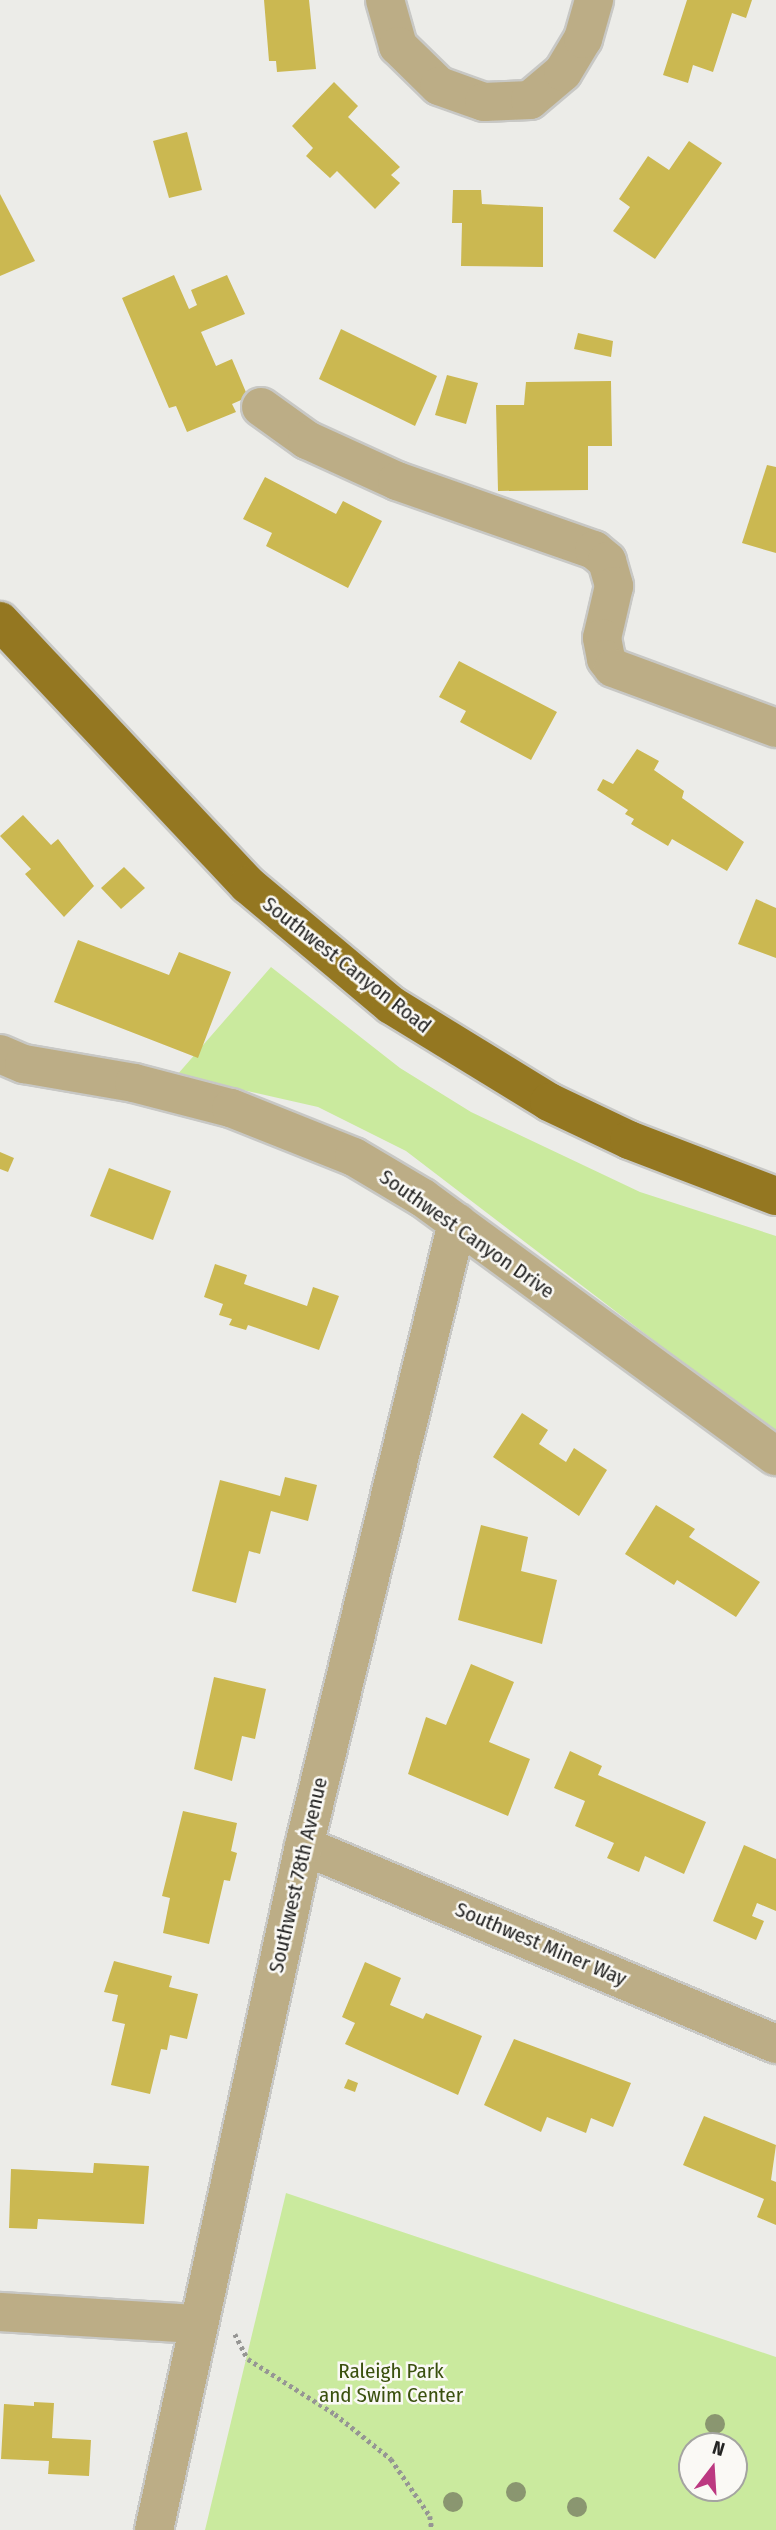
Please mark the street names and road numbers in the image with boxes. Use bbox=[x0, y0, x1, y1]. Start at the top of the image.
street label: Southwest Canyon Road bbox=[258, 891, 436, 1039]
street label: Southwest Canyon Drive bbox=[375, 1164, 559, 1304]
street label: Southwest 78th Avenue bbox=[263, 1775, 333, 1975]
street label: Southwest Miner Way bbox=[452, 1897, 630, 1991]

